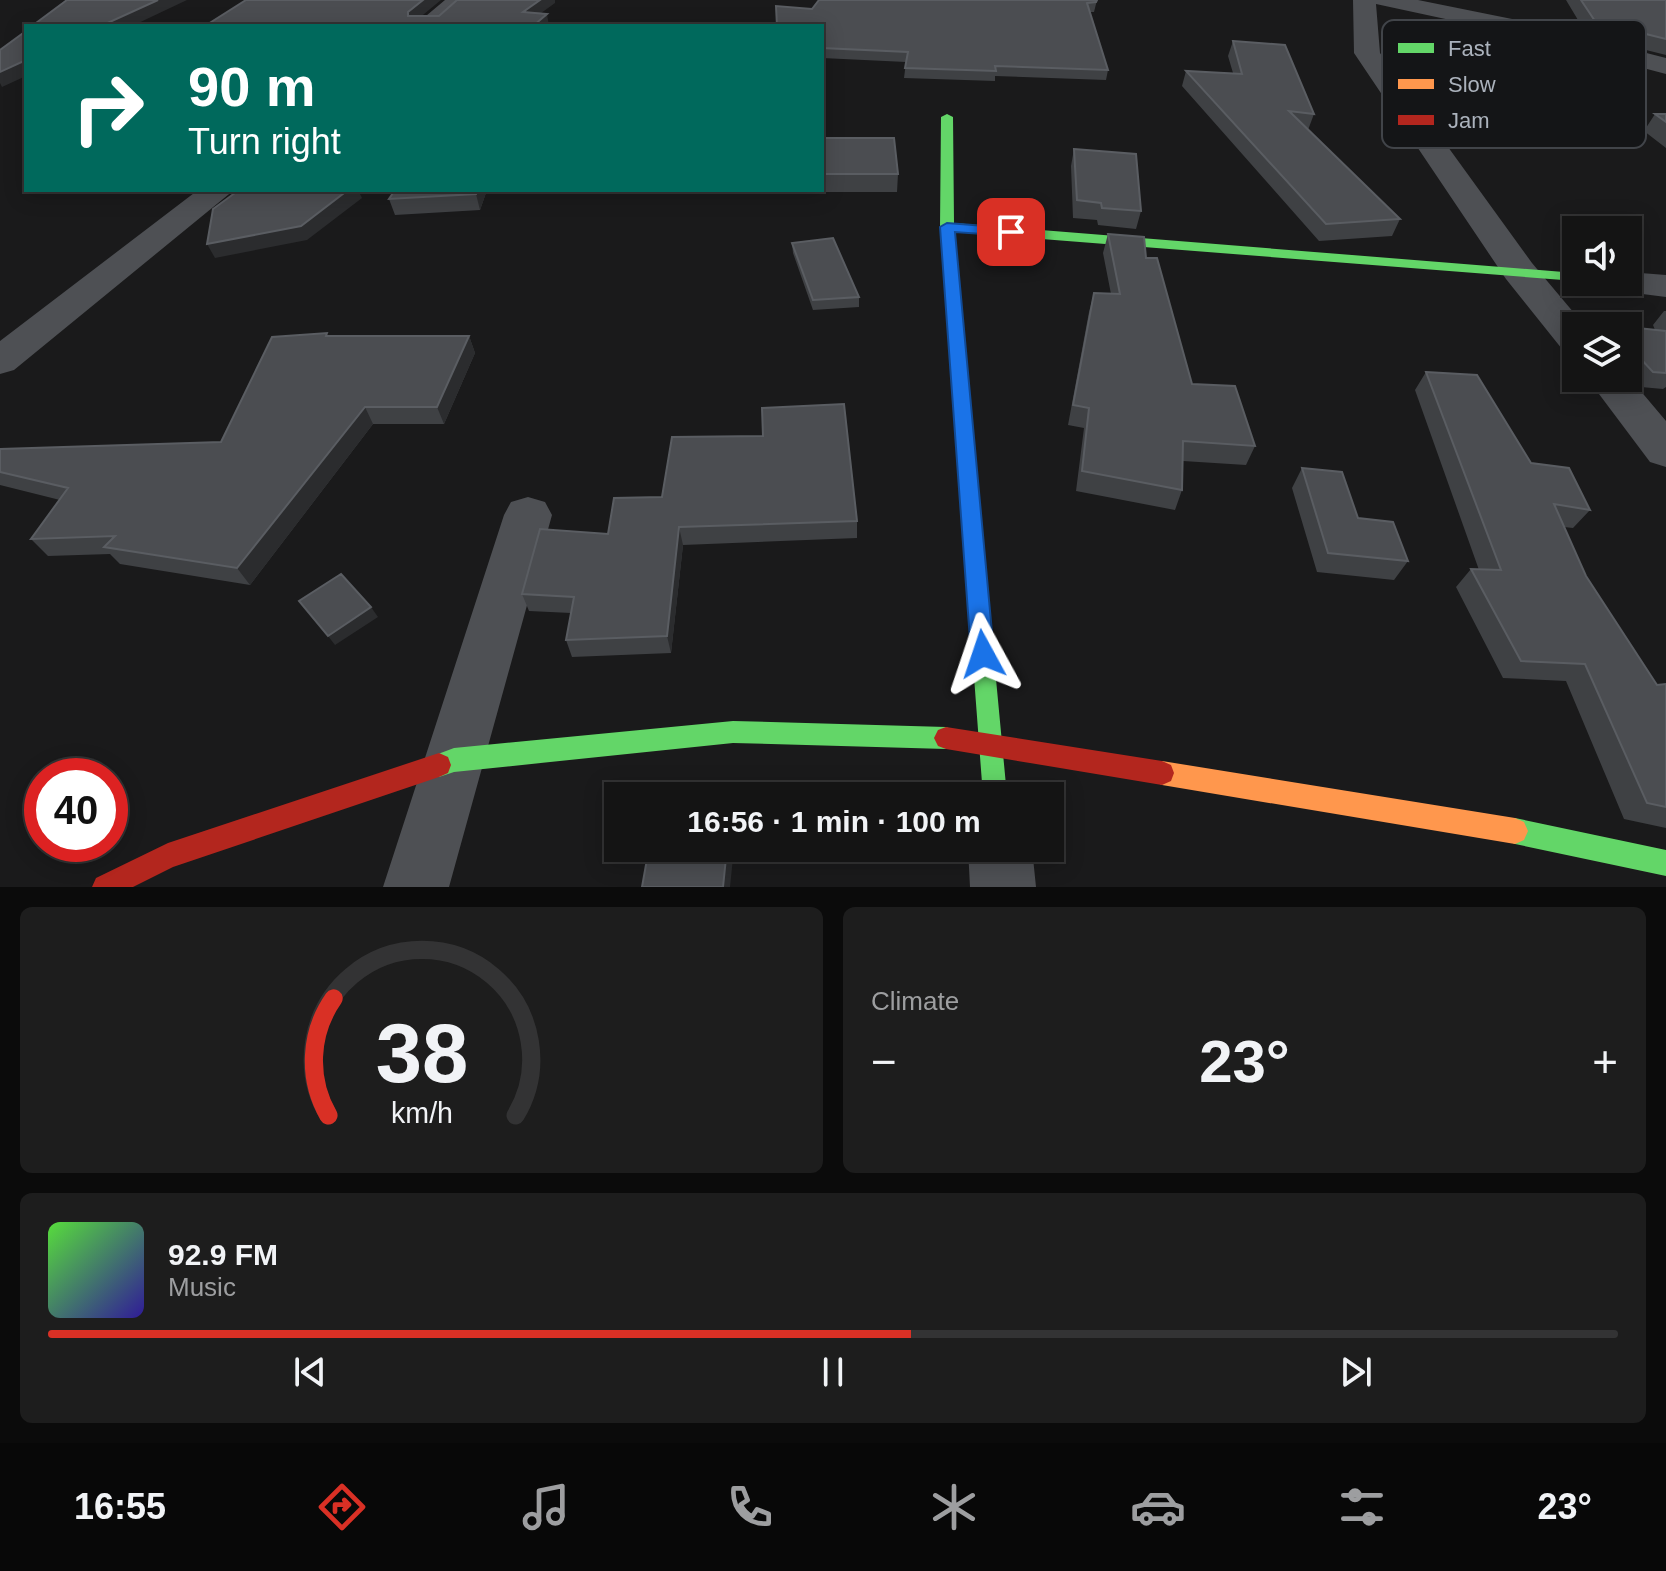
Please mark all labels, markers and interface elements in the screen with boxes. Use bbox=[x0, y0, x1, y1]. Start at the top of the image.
legend bbox=[1382, 20, 1646, 148]
text: Fast bbox=[1448, 36, 1491, 61]
text: 90 m bbox=[188, 55, 316, 118]
icon: right bbox=[56, 56, 160, 160]
text: Slow bbox=[1448, 72, 1496, 97]
text: Jam bbox=[1448, 108, 1490, 133]
text: Turn right bbox=[188, 121, 341, 162]
pin bbox=[977, 198, 1045, 266]
icon: arrive bbox=[989, 210, 1033, 254]
map controls bbox=[1562, 216, 1642, 392]
button: sound bbox=[1562, 216, 1642, 296]
button: layers bbox=[1562, 312, 1642, 392]
position arrow bbox=[941, 612, 1025, 696]
speed limit sign: 40 bbox=[24, 758, 128, 862]
text: 16:56 · 1 min · 100 m bbox=[687, 805, 981, 838]
text: Climate bbox=[871, 986, 959, 1016]
text: 38 bbox=[375, 1007, 468, 1100]
text: 23° bbox=[1199, 1028, 1290, 1095]
text: − bbox=[871, 1037, 897, 1086]
text: + bbox=[1592, 1037, 1618, 1086]
text: km/h bbox=[391, 1097, 452, 1129]
text: 92.9 FM bbox=[168, 1238, 278, 1271]
text: Music bbox=[168, 1272, 236, 1302]
icon: previous bbox=[288, 1350, 332, 1394]
icon: pause bbox=[811, 1350, 855, 1394]
icon: next bbox=[1334, 1350, 1378, 1394]
icon: directions bbox=[314, 1479, 370, 1535]
icon: music bbox=[518, 1479, 574, 1535]
icon: phone bbox=[722, 1479, 778, 1535]
icon: climate bbox=[926, 1479, 982, 1535]
icon: car bbox=[1130, 1479, 1186, 1535]
icon: filters bbox=[1334, 1479, 1390, 1535]
text: 16:55 bbox=[74, 1486, 166, 1527]
text: 23° bbox=[1537, 1486, 1592, 1527]

